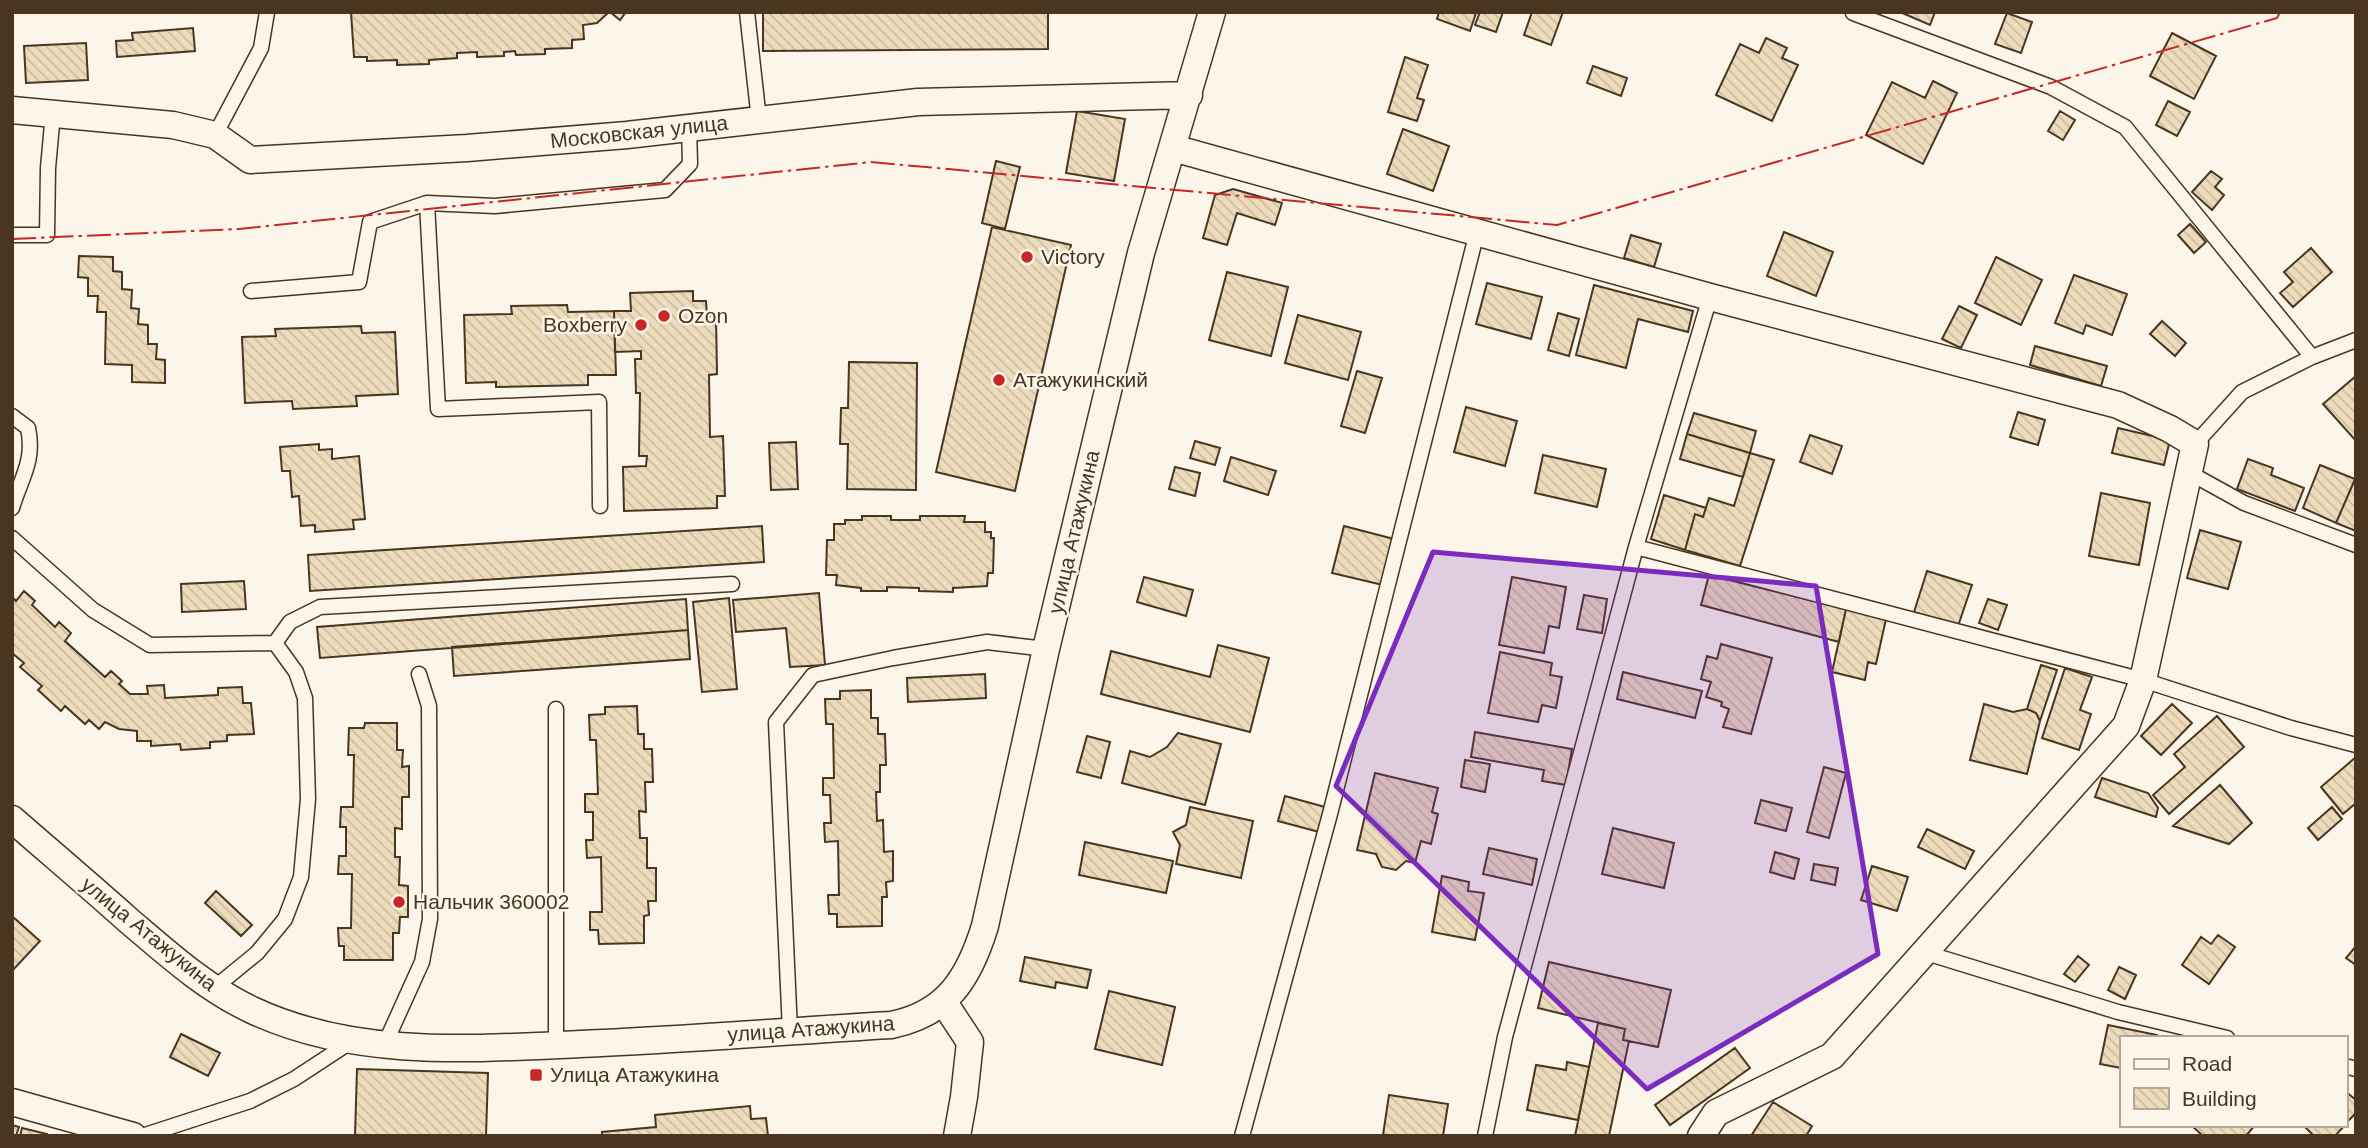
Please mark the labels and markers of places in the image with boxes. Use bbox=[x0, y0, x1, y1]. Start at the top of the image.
place label: Victory bbox=[1041, 245, 1105, 268]
marker: Victory bbox=[1019, 249, 1035, 265]
place label: Ozon bbox=[678, 304, 728, 327]
marker: Ozon bbox=[656, 308, 672, 324]
place label: Boxberry bbox=[543, 313, 627, 336]
marker: Boxberry bbox=[633, 317, 649, 333]
place label: Атажукинский bbox=[1013, 368, 1148, 391]
marker: Атажукинский bbox=[991, 372, 1007, 388]
place label: Нальчик 360002 bbox=[413, 890, 569, 913]
marker: Нальчик 360002 bbox=[391, 894, 407, 910]
place label: Улица Атажукина bbox=[550, 1063, 719, 1086]
marker: Улица Атажукина bbox=[528, 1067, 544, 1083]

